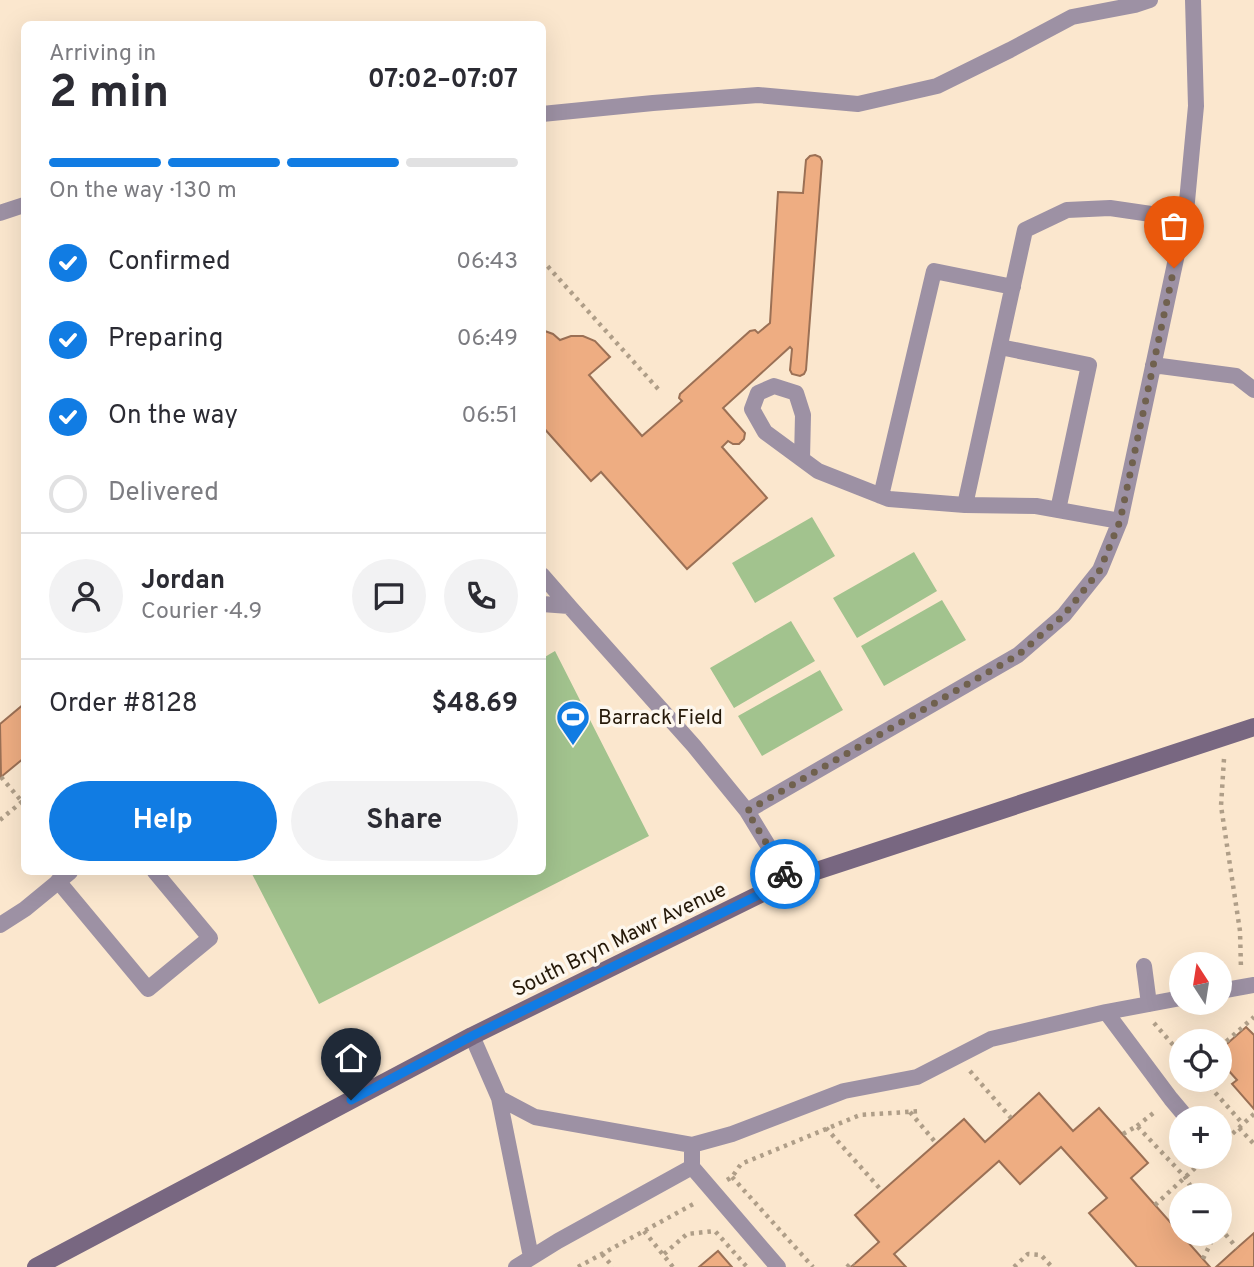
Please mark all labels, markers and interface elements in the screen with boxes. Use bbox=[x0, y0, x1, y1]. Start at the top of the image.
text: Arriving in bbox=[49, 40, 156, 69]
text: 07:02–07:07 bbox=[368, 64, 518, 97]
text: 2 min bbox=[49, 65, 169, 124]
text: On the way · 130 m bbox=[49, 177, 237, 206]
pin bbox=[1144, 196, 1204, 268]
icon: bag bbox=[1155, 207, 1193, 245]
icon: check bbox=[49, 244, 87, 282]
text: Confirmed bbox=[108, 246, 231, 279]
text: 06:43 bbox=[456, 248, 518, 277]
icon: check bbox=[49, 321, 87, 359]
text: Preparing bbox=[108, 323, 223, 356]
text: 06:49 bbox=[457, 325, 518, 354]
icon: check bbox=[49, 398, 87, 436]
text: On the way bbox=[108, 400, 238, 433]
text: 06:51 bbox=[461, 402, 518, 431]
text: Delivered bbox=[108, 477, 219, 510]
button: person bbox=[49, 559, 123, 633]
button: chat bbox=[352, 559, 426, 633]
button: phone bbox=[444, 559, 518, 633]
text: Jordan bbox=[141, 565, 225, 598]
text: Courier · 4.9 bbox=[141, 598, 262, 627]
text: Order #8128 bbox=[49, 688, 198, 721]
text: $48.69 bbox=[432, 688, 518, 721]
sports icon: Barrack Field bbox=[554, 698, 592, 747]
place label: Barrack Field bbox=[598, 705, 723, 732]
button: Help bbox=[49, 781, 277, 861]
button: Share bbox=[291, 781, 518, 861]
courier bbox=[750, 839, 820, 909]
icon: bike bbox=[766, 855, 804, 893]
street label: South Bryn Mawr Avenue bbox=[508, 877, 731, 1004]
north arrow bbox=[1169, 952, 1232, 1015]
map controls bbox=[1169, 952, 1232, 1246]
pin bbox=[321, 1028, 381, 1100]
button: locate bbox=[1169, 1029, 1232, 1092]
icon: home bbox=[332, 1039, 370, 1077]
button: + bbox=[1169, 1106, 1232, 1169]
button: − bbox=[1169, 1183, 1232, 1246]

